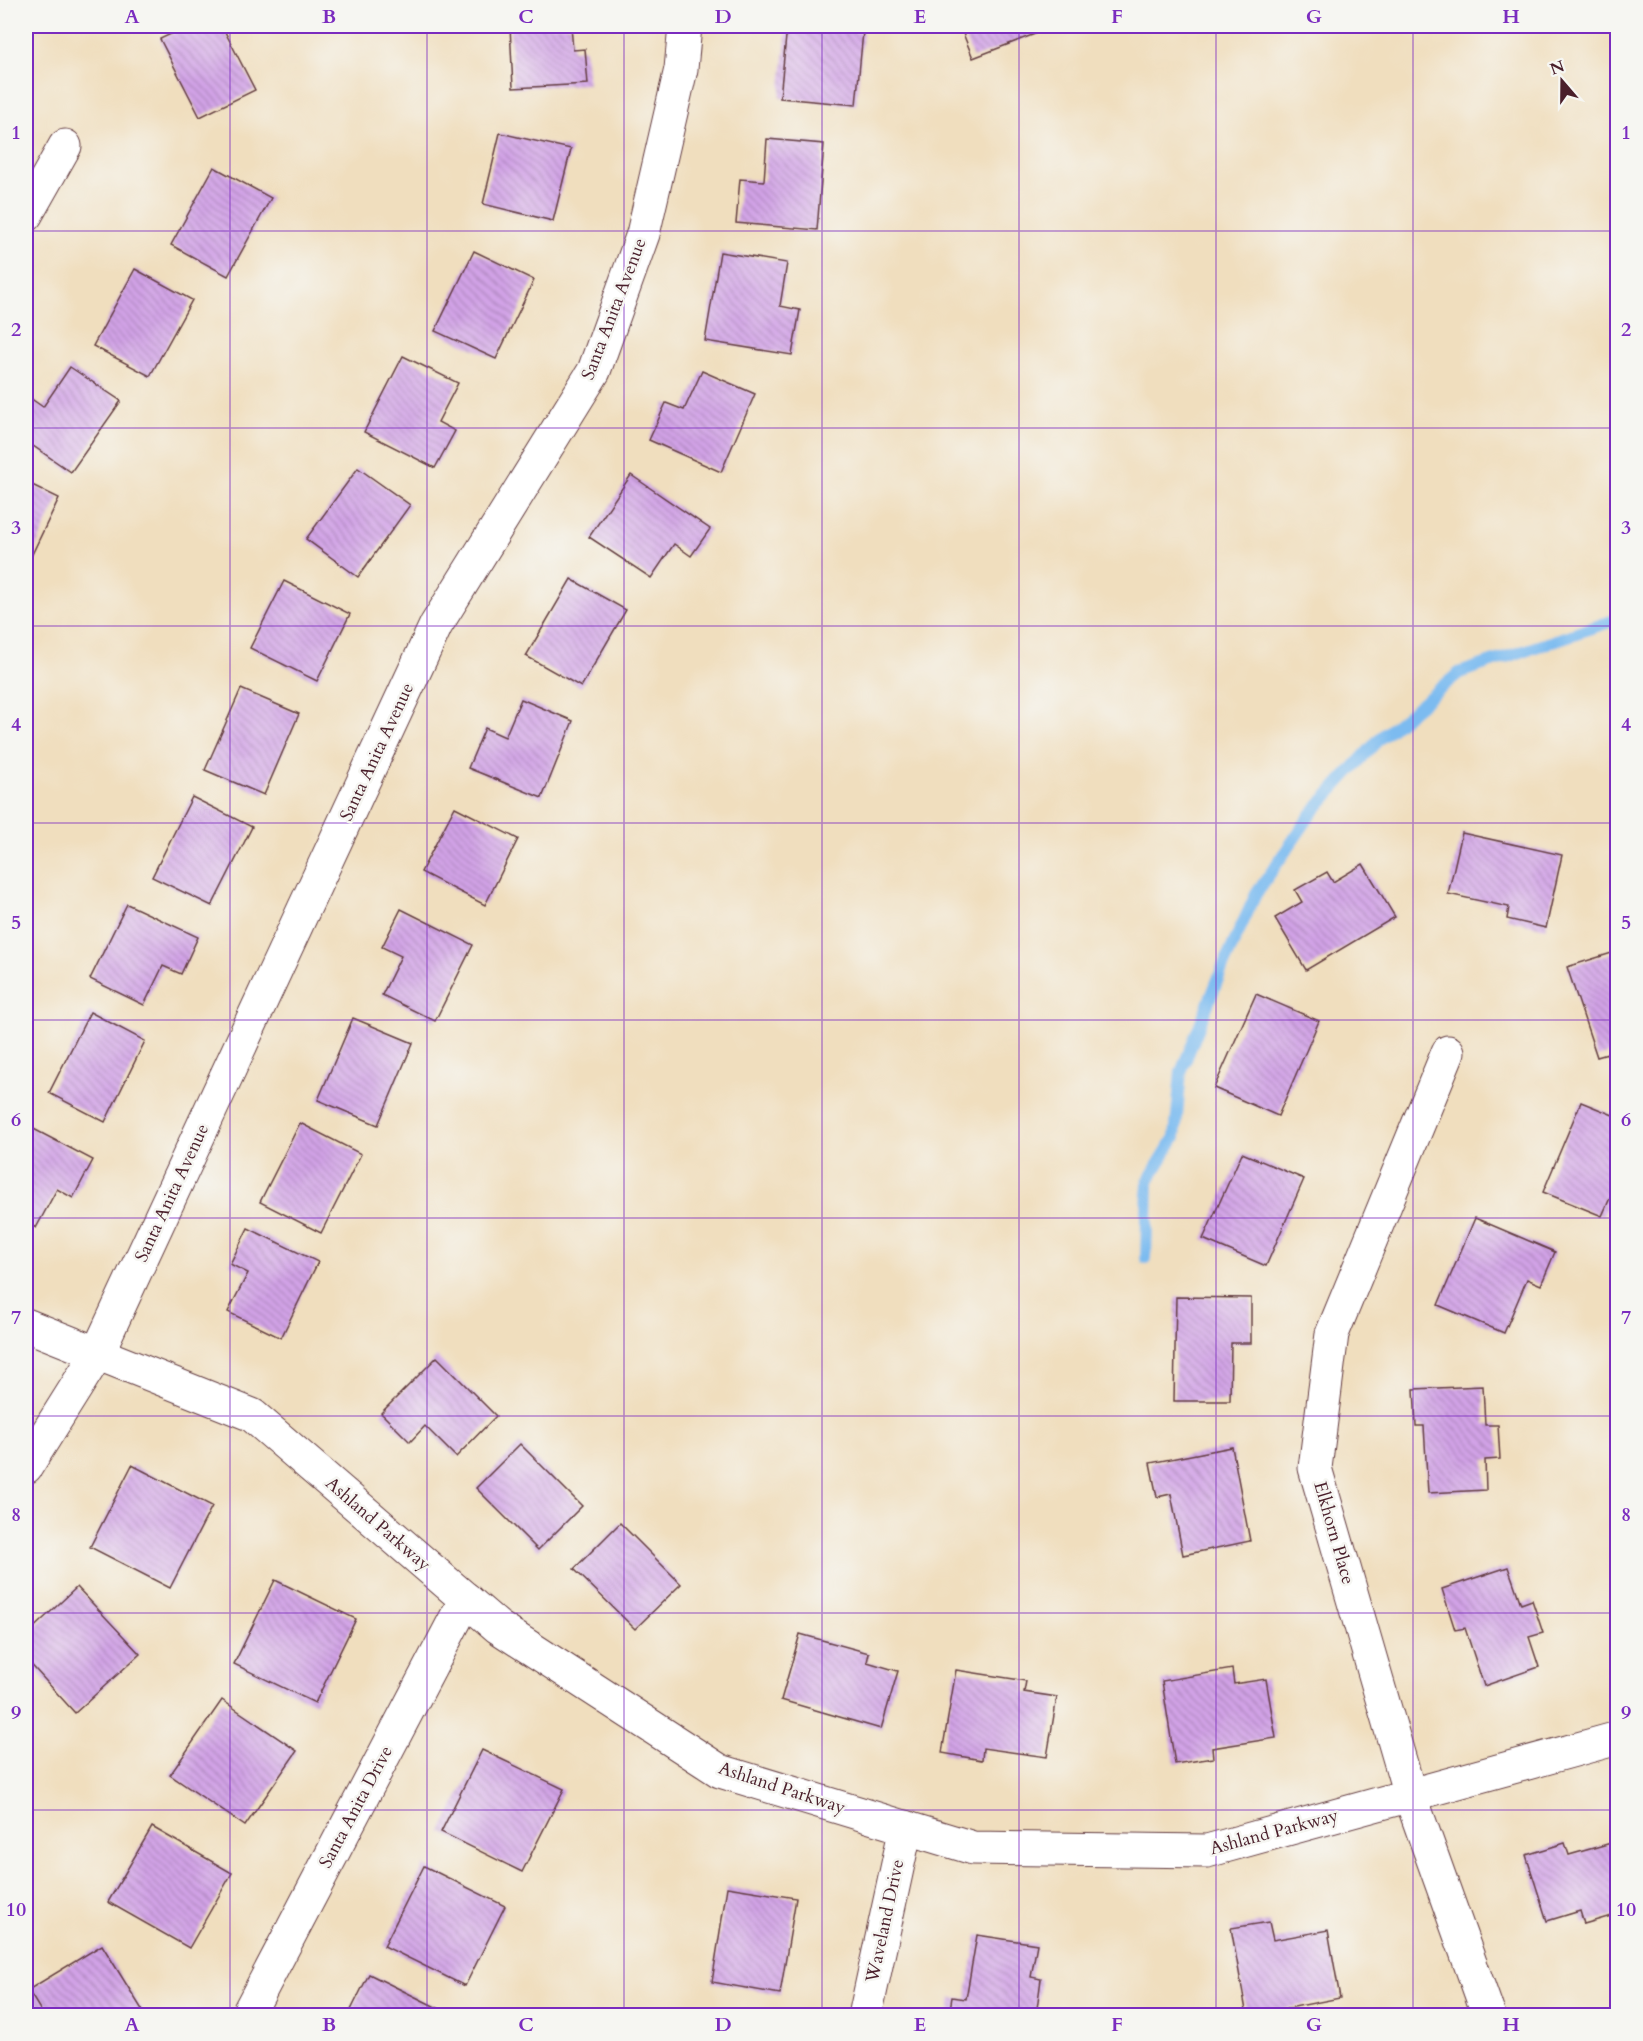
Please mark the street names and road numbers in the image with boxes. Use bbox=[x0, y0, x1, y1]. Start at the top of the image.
street label: Santa Anita Avenue bbox=[575, 234, 653, 384]
street label: Santa Anita Avenue bbox=[334, 679, 420, 825]
street label: Santa Anita Avenue bbox=[129, 1120, 215, 1266]
street label: Ashland Parkway bbox=[320, 1471, 436, 1577]
street label: Elkhorn Place bbox=[1307, 1479, 1361, 1587]
street label: Santa Anita Drive bbox=[313, 1741, 399, 1873]
street label: Ashland Parkway bbox=[715, 1756, 849, 1820]
street label: Ashland Parkway bbox=[1207, 1803, 1341, 1861]
street label: Waveland Drive bbox=[860, 1857, 910, 1986]

